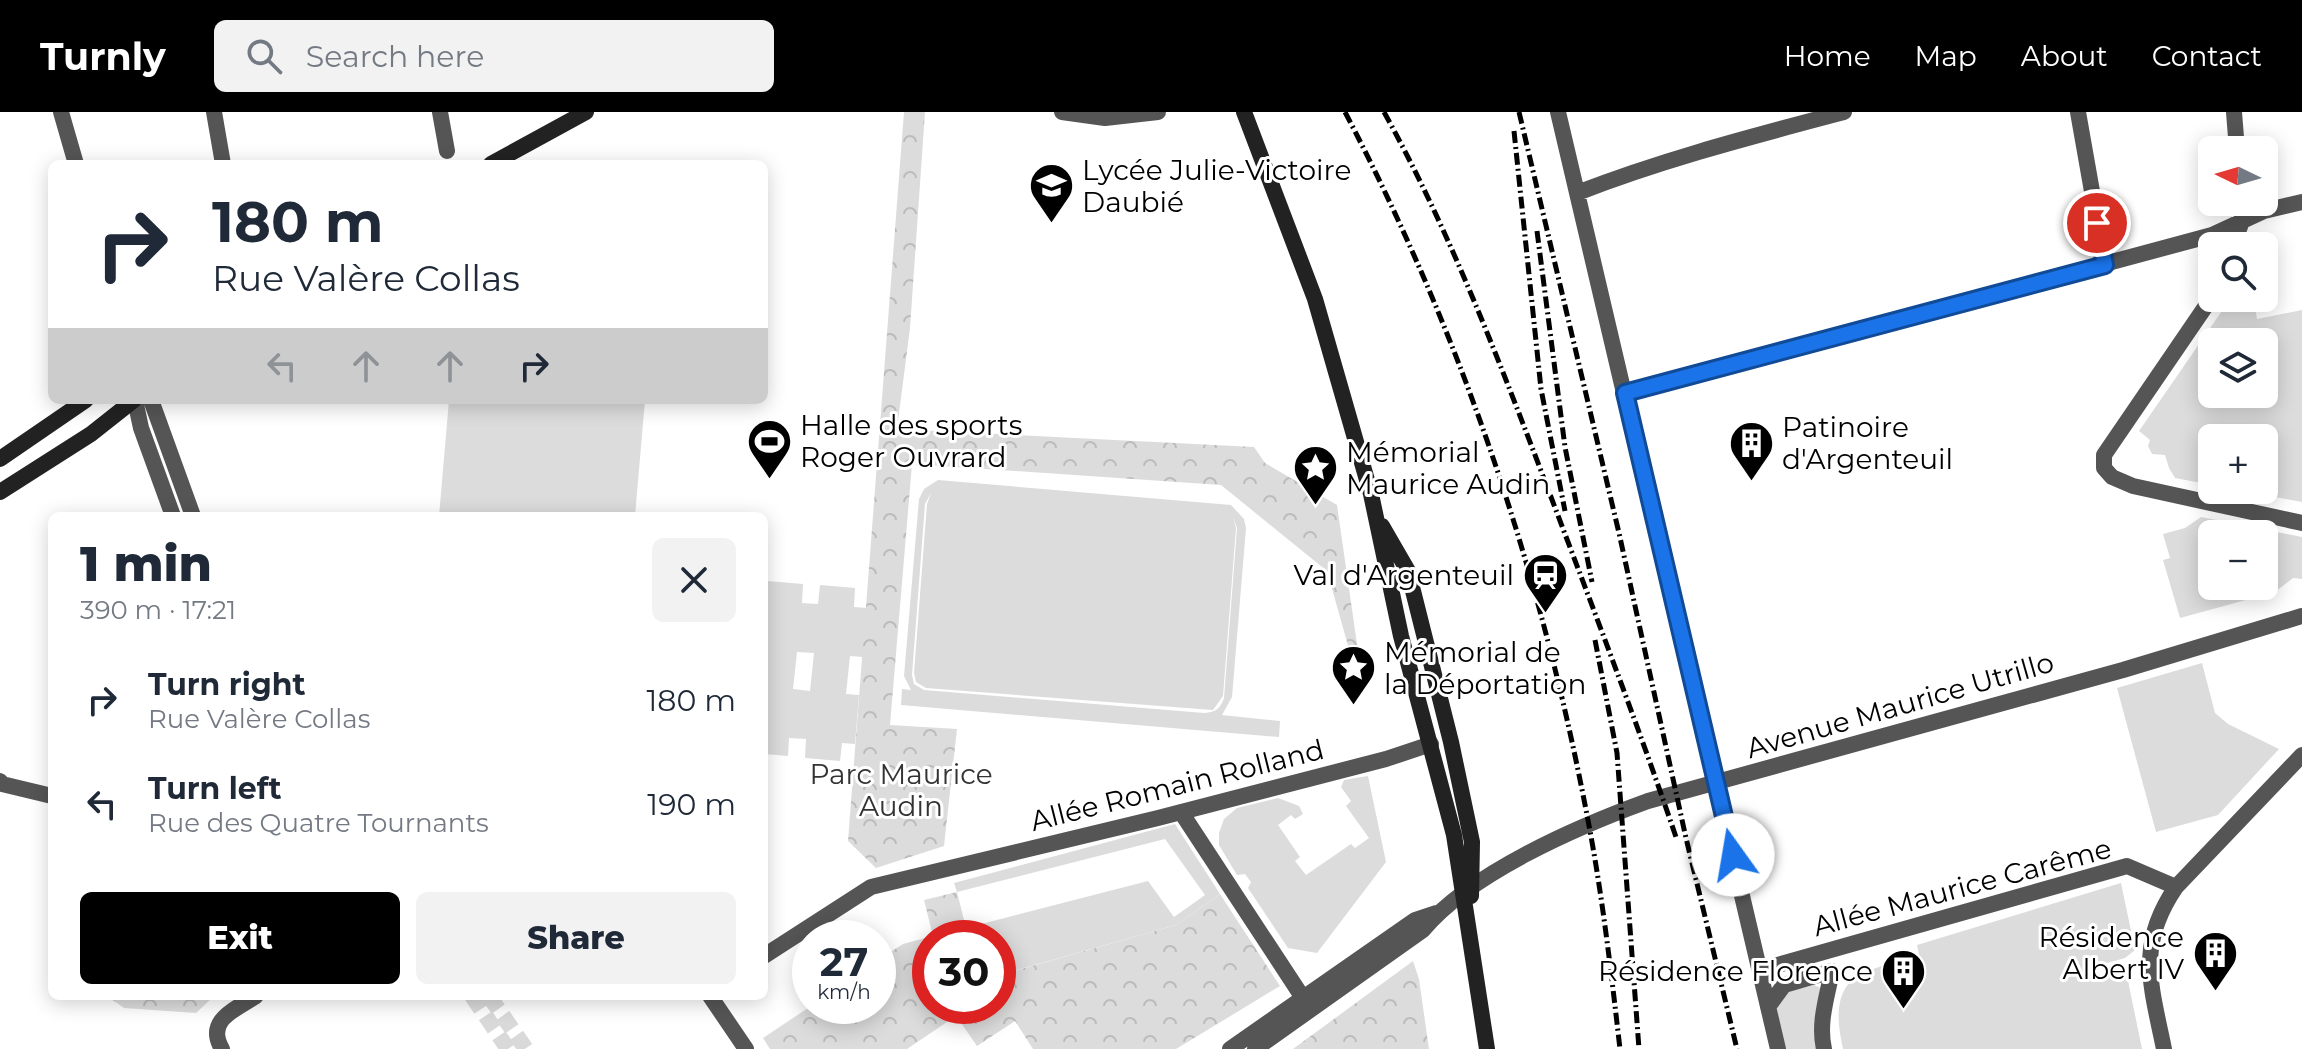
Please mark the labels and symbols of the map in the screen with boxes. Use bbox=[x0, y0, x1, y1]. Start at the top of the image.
north arrow bbox=[2198, 136, 2278, 216]
place label: Lycée Julie-Victoire Daubié bbox=[1082, 153, 1351, 219]
school or university icon: Lycée Julie-Victoire Daubié bbox=[1027, 162, 1075, 225]
pin bbox=[2063, 189, 2131, 257]
place label: Halle des sports Roger Ouvrard bbox=[800, 408, 1022, 474]
place label: Patinoire d'Argenteuil bbox=[1782, 410, 1953, 476]
sports icon: Halle des sports Roger Ouvrard bbox=[745, 417, 793, 480]
building icon: Patinoire d'Argenteuil bbox=[1727, 419, 1775, 482]
place label: Mémorial Maurice Audin bbox=[1346, 435, 1550, 501]
place icon: Mémorial Maurice Audin bbox=[1291, 444, 1339, 507]
station icon: Val d'Argenteuil bbox=[1521, 551, 1569, 614]
place label: Val d'Argenteuil bbox=[1294, 558, 1514, 592]
place label: Mémorial de la Déportation bbox=[1384, 635, 1586, 701]
place icon: Mémorial de la Déportation bbox=[1329, 644, 1377, 707]
street label: Avenue Maurice Utrillo bbox=[1742, 645, 2058, 765]
street label: Allée Romain Rolland bbox=[1027, 732, 1327, 838]
park label: Parc Maurice Audin bbox=[809, 757, 993, 823]
position arrow bbox=[1691, 813, 1775, 897]
street label: Allée Maurice Carême bbox=[1809, 831, 2115, 943]
speed limit sign: 30 bbox=[912, 920, 1016, 1024]
place label: Résidence Albert IV bbox=[2038, 920, 2184, 986]
building icon: Résidence Albert IV bbox=[2191, 929, 2239, 992]
building icon: Résidence Florence bbox=[1880, 947, 1928, 1010]
place label: Résidence Florence bbox=[1598, 954, 1873, 988]

